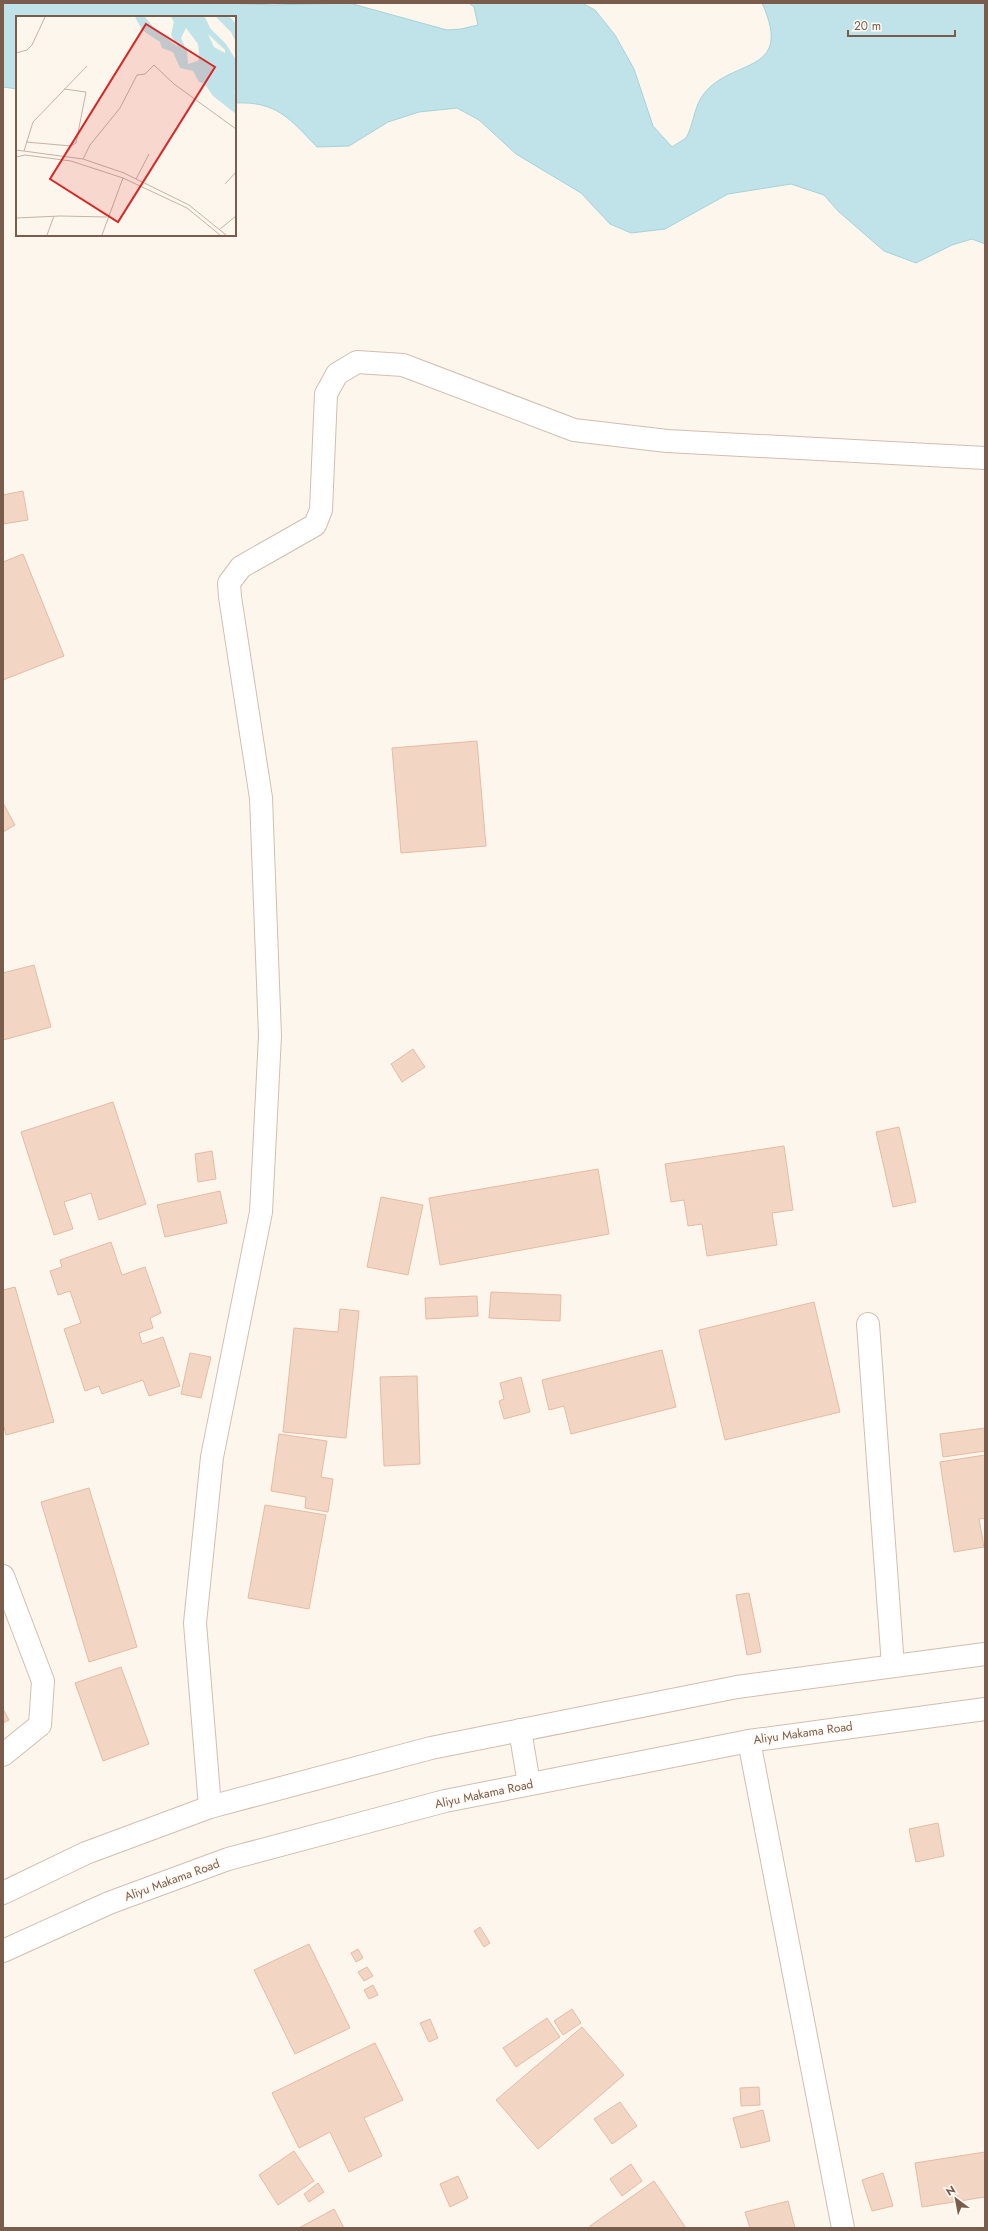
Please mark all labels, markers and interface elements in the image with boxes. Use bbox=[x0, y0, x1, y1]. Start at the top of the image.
scale bar bbox=[848, 12, 955, 38]
inset map bbox=[16, 16, 236, 236]
text: 20 m bbox=[854, 17, 881, 35]
street label: Aliyu Makama Road bbox=[752, 1717, 854, 1749]
street label: Aliyu Makama Road bbox=[433, 1775, 535, 1813]
street label: Aliyu Makama Road bbox=[122, 1854, 222, 1906]
north arrow bbox=[936, 2179, 976, 2219]
text: N bbox=[943, 2181, 959, 2200]

